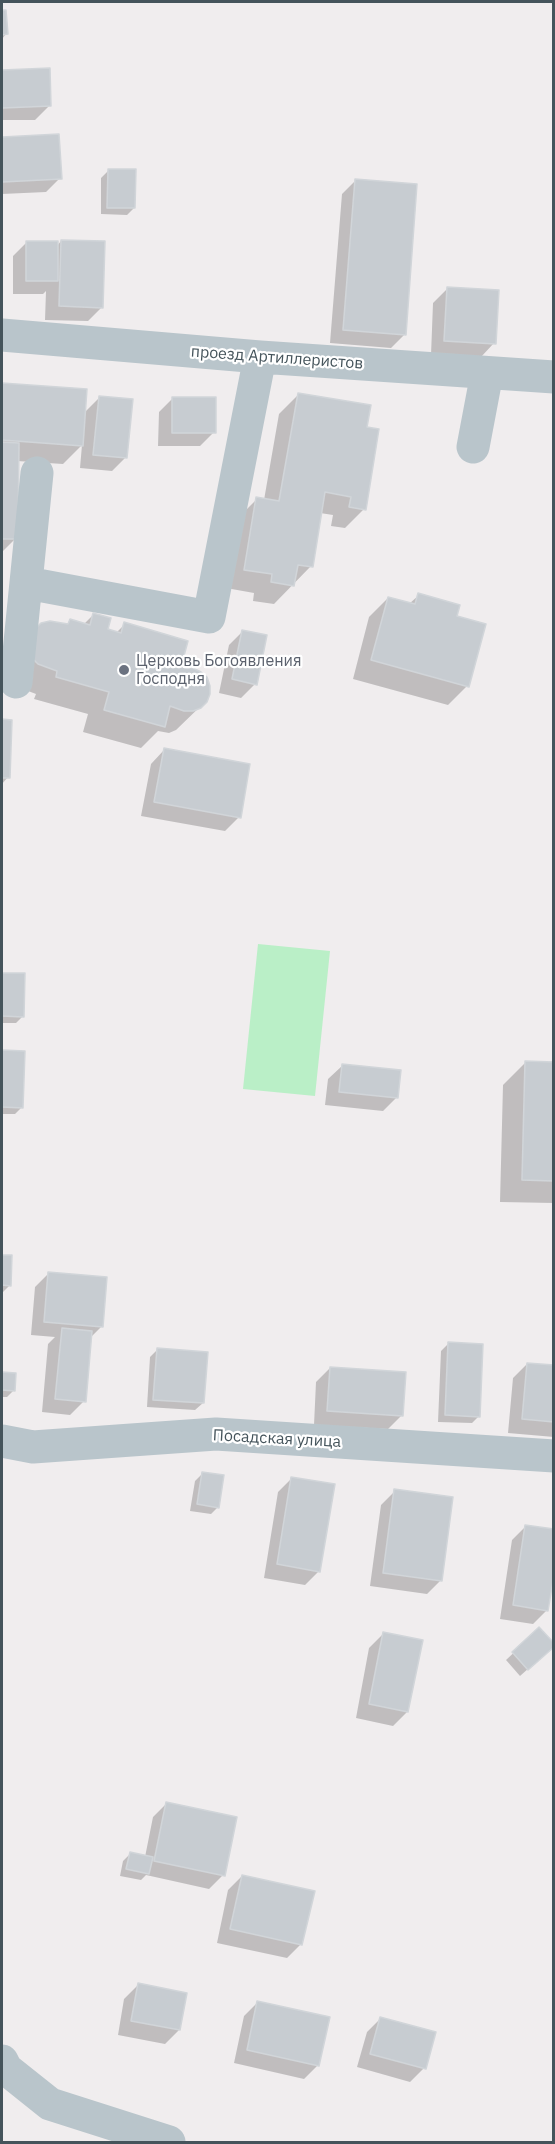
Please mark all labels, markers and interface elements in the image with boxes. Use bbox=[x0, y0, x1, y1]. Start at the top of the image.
street label: проезд Артиллеристов bbox=[190, 342, 364, 374]
place label: Церковь Богоявления Господня bbox=[136, 651, 302, 689]
marker: Церковь Богоявления Господня bbox=[117, 663, 131, 677]
street label: Посадская улица bbox=[212, 1426, 342, 1452]

